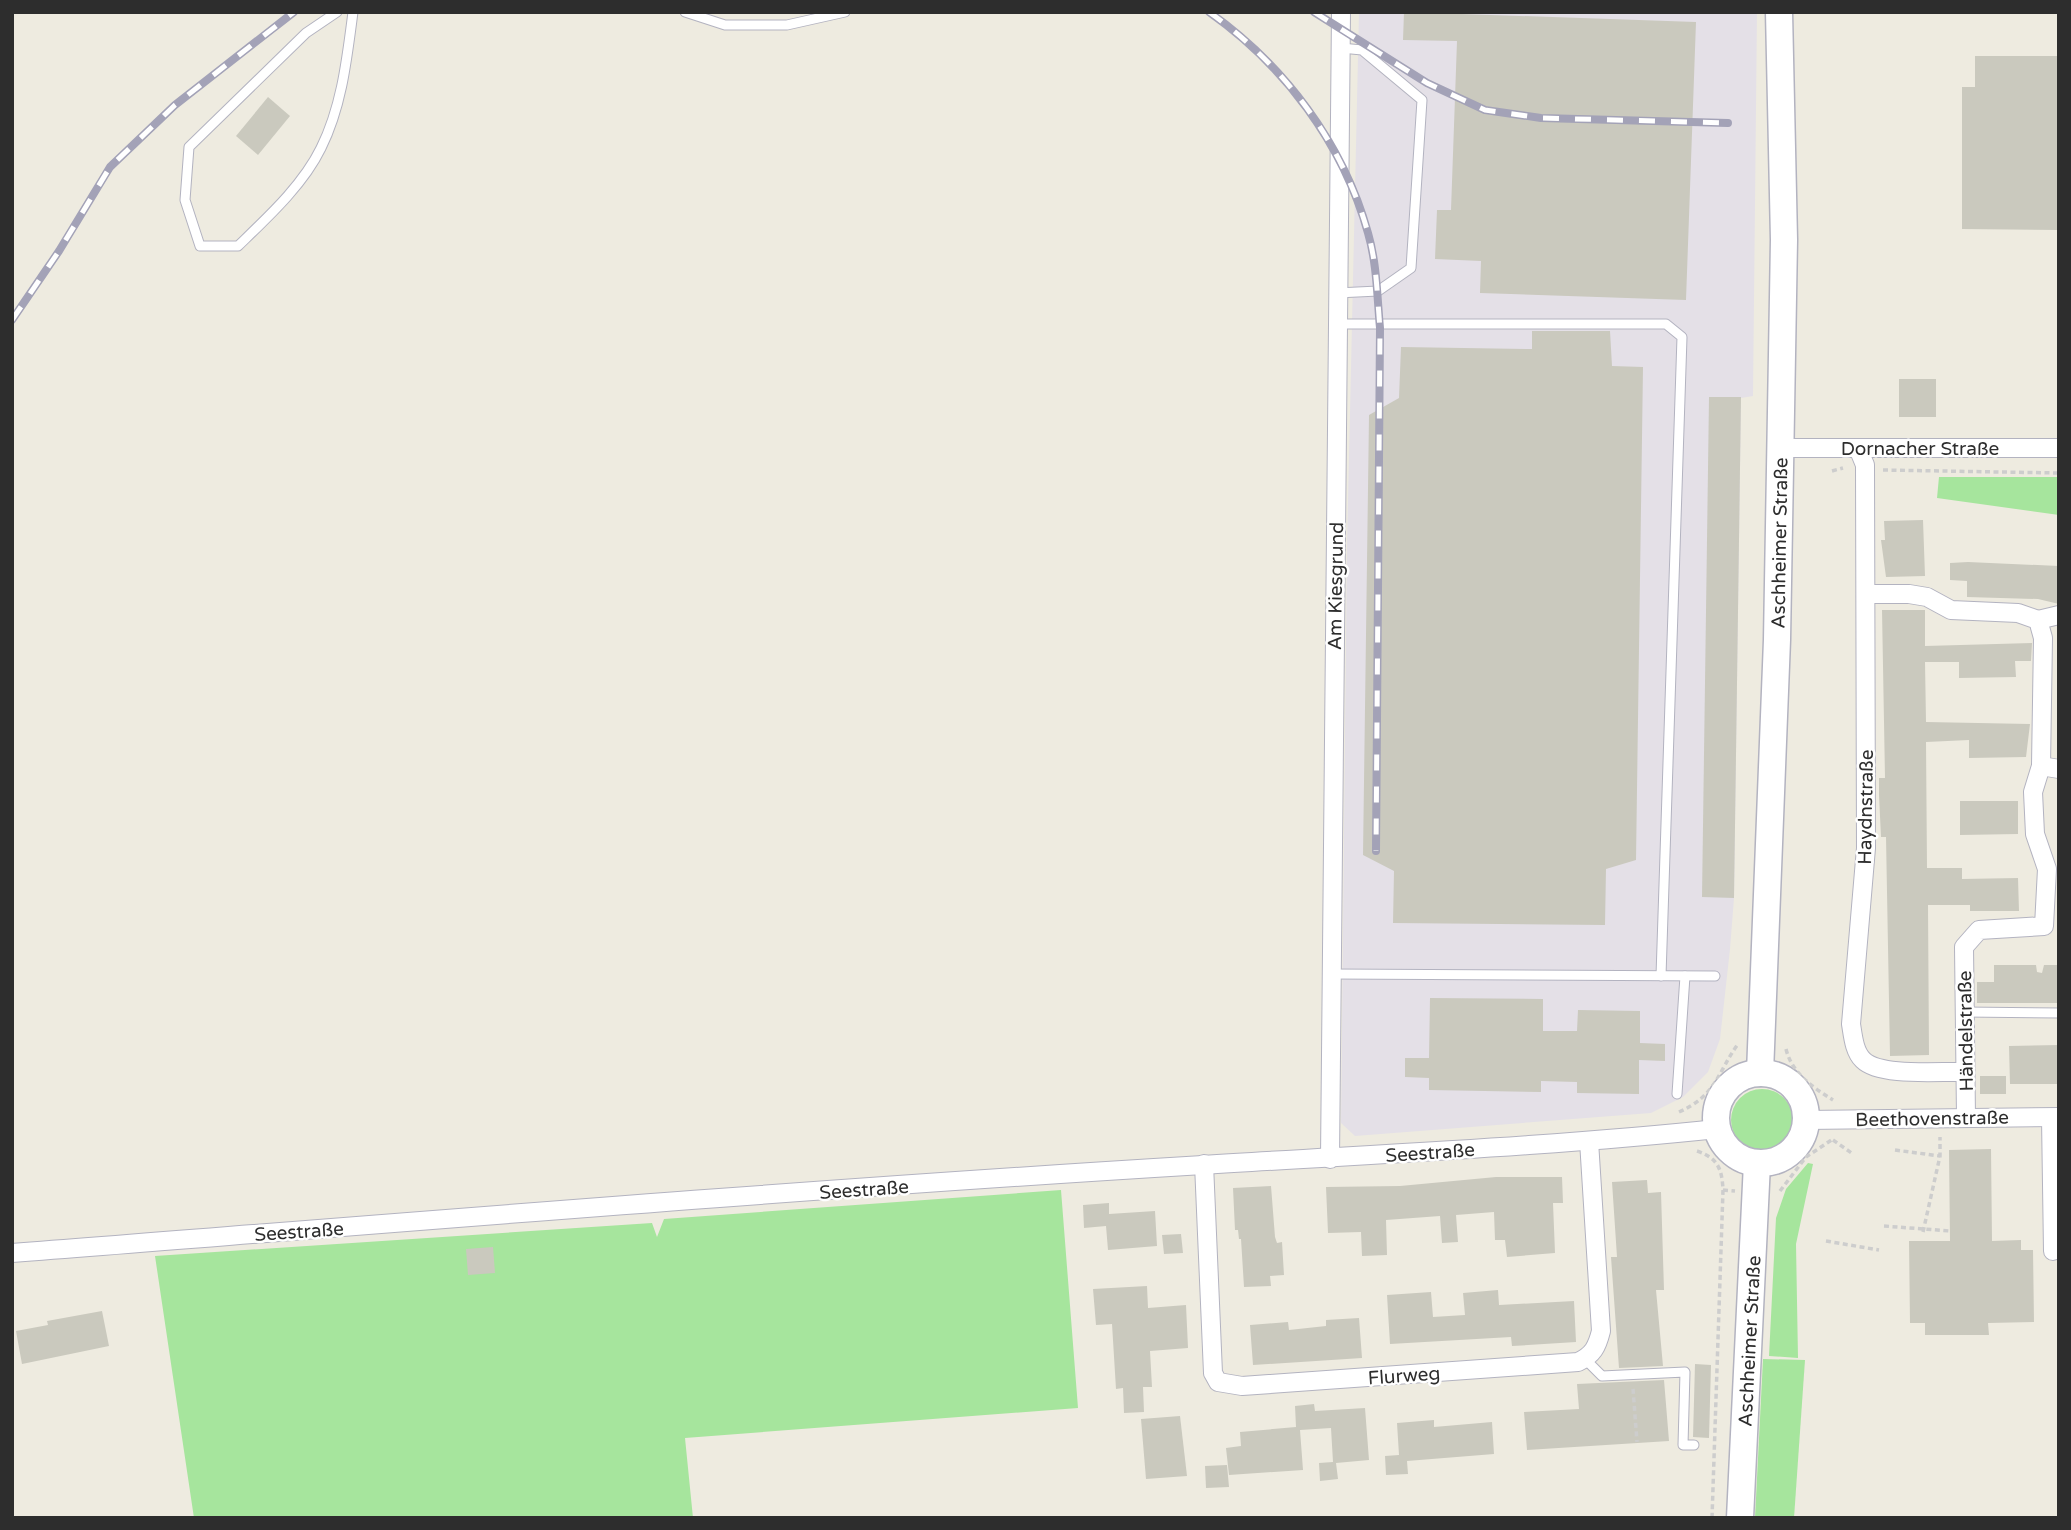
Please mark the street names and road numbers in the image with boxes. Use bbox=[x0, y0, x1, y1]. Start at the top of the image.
street label: Dornacher Straße bbox=[1841, 438, 1999, 460]
street label: Aschheimer Straße bbox=[1768, 457, 1792, 629]
street label: Am Kiesgrund bbox=[1324, 522, 1348, 650]
street label: Haydnstraße bbox=[1854, 749, 1878, 865]
street label: Händelstraße bbox=[1954, 970, 1978, 1091]
street label: Beethovenstraße bbox=[1855, 1107, 2009, 1131]
street label: Seestraße bbox=[1385, 1139, 1476, 1167]
street label: Seestraße bbox=[819, 1176, 910, 1204]
street label: Seestraße bbox=[254, 1218, 345, 1246]
street label: Aschheimer Straße bbox=[1735, 1255, 1765, 1427]
street label: Flurweg bbox=[1367, 1362, 1441, 1390]

